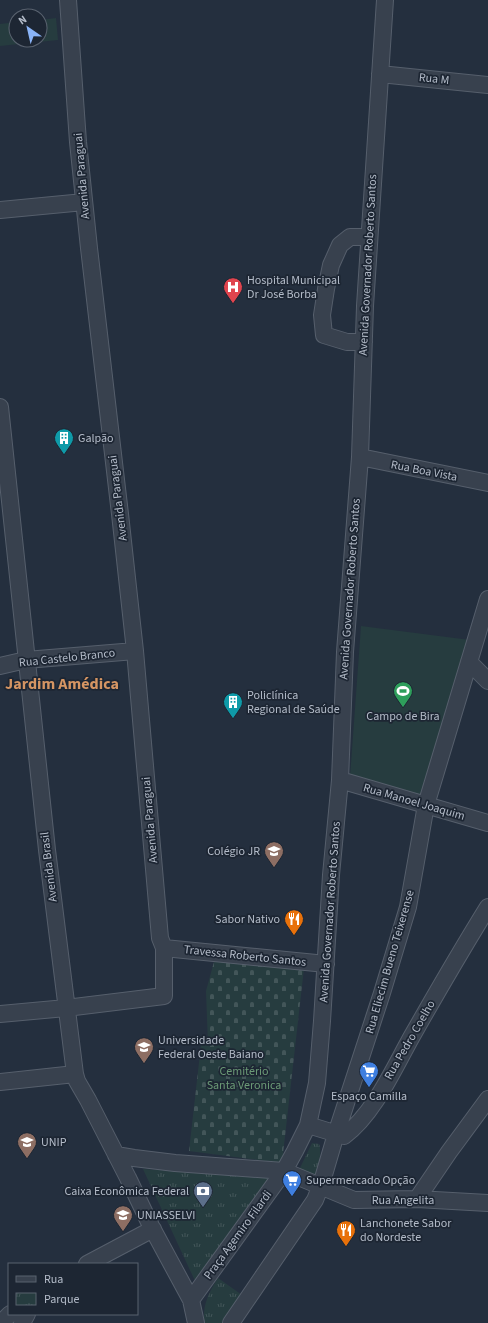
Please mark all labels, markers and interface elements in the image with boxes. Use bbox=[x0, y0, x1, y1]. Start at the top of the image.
north arrow bbox=[8, 8, 48, 48]
text: N bbox=[15, 12, 30, 28]
street label: Rua M bbox=[418, 69, 450, 89]
street label: Avenida Paraguai bbox=[70, 132, 94, 220]
street label: Avenida Governador Roberto Santos bbox=[355, 174, 381, 356]
place label: Hospital Municipal Dr José Borba bbox=[247, 272, 340, 303]
hospital icon: Hospital Municipal Dr José Borba bbox=[222, 276, 244, 304]
building icon: Galpão bbox=[53, 427, 75, 455]
place label: Galpão bbox=[78, 430, 114, 447]
street label: Avenida Paraguai bbox=[104, 454, 132, 542]
street label: Rua Boa Vista bbox=[389, 456, 459, 486]
street label: Avenida Governador Roberto Santos bbox=[335, 498, 365, 680]
street label: Rua Castelo Branco bbox=[18, 644, 116, 672]
district label: Jardim Amédica bbox=[5, 673, 119, 695]
sports icon: Campo de Bira bbox=[392, 680, 414, 708]
place label: Policlínica Regional de Saúde bbox=[247, 687, 340, 718]
building icon: Policlínica Regional de Saúde bbox=[222, 691, 244, 719]
place label: Campo de Bira bbox=[366, 708, 440, 725]
street label: Avenida Paraguai bbox=[138, 776, 162, 864]
street label: Rua Manoel Joaquim bbox=[361, 779, 467, 825]
street label: Avenida Governador Roberto Santos bbox=[315, 821, 345, 1003]
street label: Avenida Brasil bbox=[36, 831, 62, 903]
school or university icon: Colégio JR bbox=[263, 840, 285, 868]
place label: Colégio JR bbox=[207, 843, 260, 860]
street label: Rua Eliecim Bueno Teixerense bbox=[361, 888, 419, 1036]
restaurant icon: Sabor Nativo bbox=[283, 908, 305, 936]
place label: Sabor Nativo bbox=[215, 911, 280, 928]
street label: Travessa Roberto Santos bbox=[183, 941, 307, 971]
street label: Rua Pedro Coelho bbox=[380, 997, 440, 1083]
place label: Universidade Federal Oeste Baiano bbox=[158, 1032, 264, 1063]
school or university icon: Universidade Federal Oeste Baiano bbox=[133, 1036, 155, 1064]
supermarket icon: Espaço Camilla bbox=[358, 1060, 380, 1088]
park label: Cemitério Santa Veronica bbox=[207, 1063, 281, 1094]
place label: Espaço Camilla bbox=[331, 1088, 407, 1105]
school or university icon: UNIP bbox=[16, 1131, 38, 1159]
place label: UNIP bbox=[41, 1134, 67, 1151]
supermarket icon: Supermercado Opção bbox=[281, 1169, 303, 1197]
place label: Supermercado Opção bbox=[306, 1172, 415, 1189]
bank icon: Caixa Econômica Federal bbox=[192, 1180, 214, 1208]
place label: Caixa Econômica Federal bbox=[64, 1183, 189, 1200]
street label: Praça Agemiro Filardi bbox=[200, 1187, 276, 1283]
street label: Rua Angelita bbox=[372, 1192, 434, 1209]
school or university icon: UNIASSELVI bbox=[112, 1204, 134, 1232]
place label: UNIASSELVI bbox=[137, 1207, 195, 1224]
place label: Lanchonete Sabor do Nordeste bbox=[360, 1215, 452, 1246]
restaurant icon: Lanchonete Sabor do Nordeste bbox=[335, 1219, 357, 1247]
legend bbox=[8, 1263, 138, 1315]
text: Rua bbox=[44, 1271, 63, 1288]
text: Parque bbox=[44, 1291, 80, 1308]

